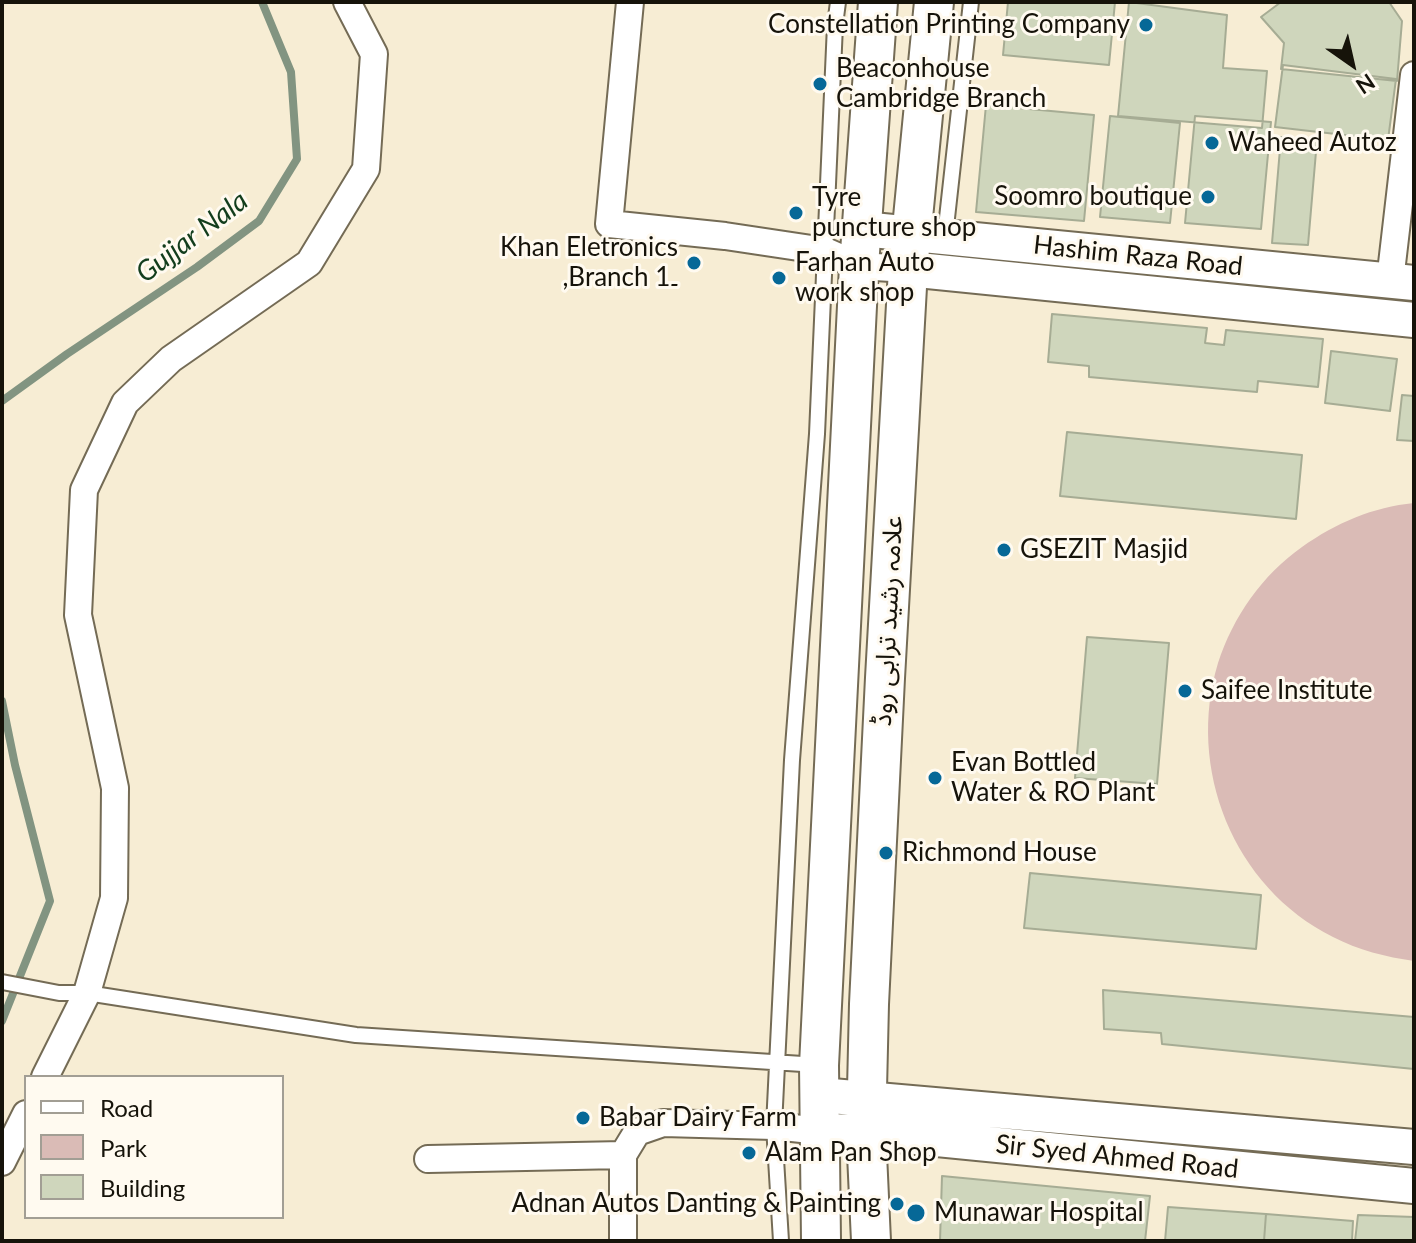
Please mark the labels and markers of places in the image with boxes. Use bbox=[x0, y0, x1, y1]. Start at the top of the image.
place label: Constellation Printing Company bbox=[768, 9, 1130, 41]
marker: Constellation Printing Company bbox=[1137, 16, 1155, 34]
place label: Beaconhouse Cambridge Branch bbox=[836, 53, 1046, 114]
marker: Beaconhouse Cambridge Branch bbox=[811, 75, 829, 93]
place label: Waheed Autoz bbox=[1228, 127, 1397, 159]
marker: Waheed Autoz bbox=[1203, 134, 1221, 152]
place label: Soomro boutique bbox=[994, 181, 1192, 213]
place label: Tyre puncture shop bbox=[812, 182, 976, 244]
marker: Soomro boutique bbox=[1199, 188, 1217, 206]
marker: Tyre puncture shop bbox=[787, 204, 805, 222]
place label: Khan Eletronics ,Branch ۔1 bbox=[500, 232, 678, 294]
place label: Farhan Auto work shop bbox=[795, 247, 935, 308]
marker: Khan Eletronics ,Branch ۔1 bbox=[685, 254, 703, 272]
marker: Farhan Auto work shop bbox=[770, 269, 788, 287]
place label: GSEZIT Masjid bbox=[1020, 534, 1188, 566]
marker: GSEZIT Masjid bbox=[995, 541, 1013, 559]
place label: Saifee Institute bbox=[1201, 675, 1373, 707]
marker: Saifee Institute bbox=[1176, 682, 1194, 700]
place label: Evan Bottled Water & RO Plant bbox=[951, 747, 1155, 808]
marker: Evan Bottled Water & RO Plant bbox=[926, 769, 944, 787]
place label: Richmond House bbox=[902, 837, 1097, 869]
marker: Richmond House bbox=[877, 844, 895, 862]
place label: Babar Dairy Farm bbox=[599, 1102, 797, 1134]
marker: Babar Dairy Farm bbox=[574, 1109, 592, 1127]
place label: Alam Pan Shop bbox=[765, 1137, 937, 1169]
marker: Alam Pan Shop bbox=[740, 1144, 758, 1162]
place label: Adnan Autos Danting & Painting bbox=[512, 1188, 881, 1220]
marker: Adnan Autos Danting & Painting bbox=[888, 1195, 906, 1213]
place label: Munawar Hospital bbox=[934, 1197, 1144, 1229]
marker: Munawar Hospital bbox=[905, 1202, 927, 1224]

